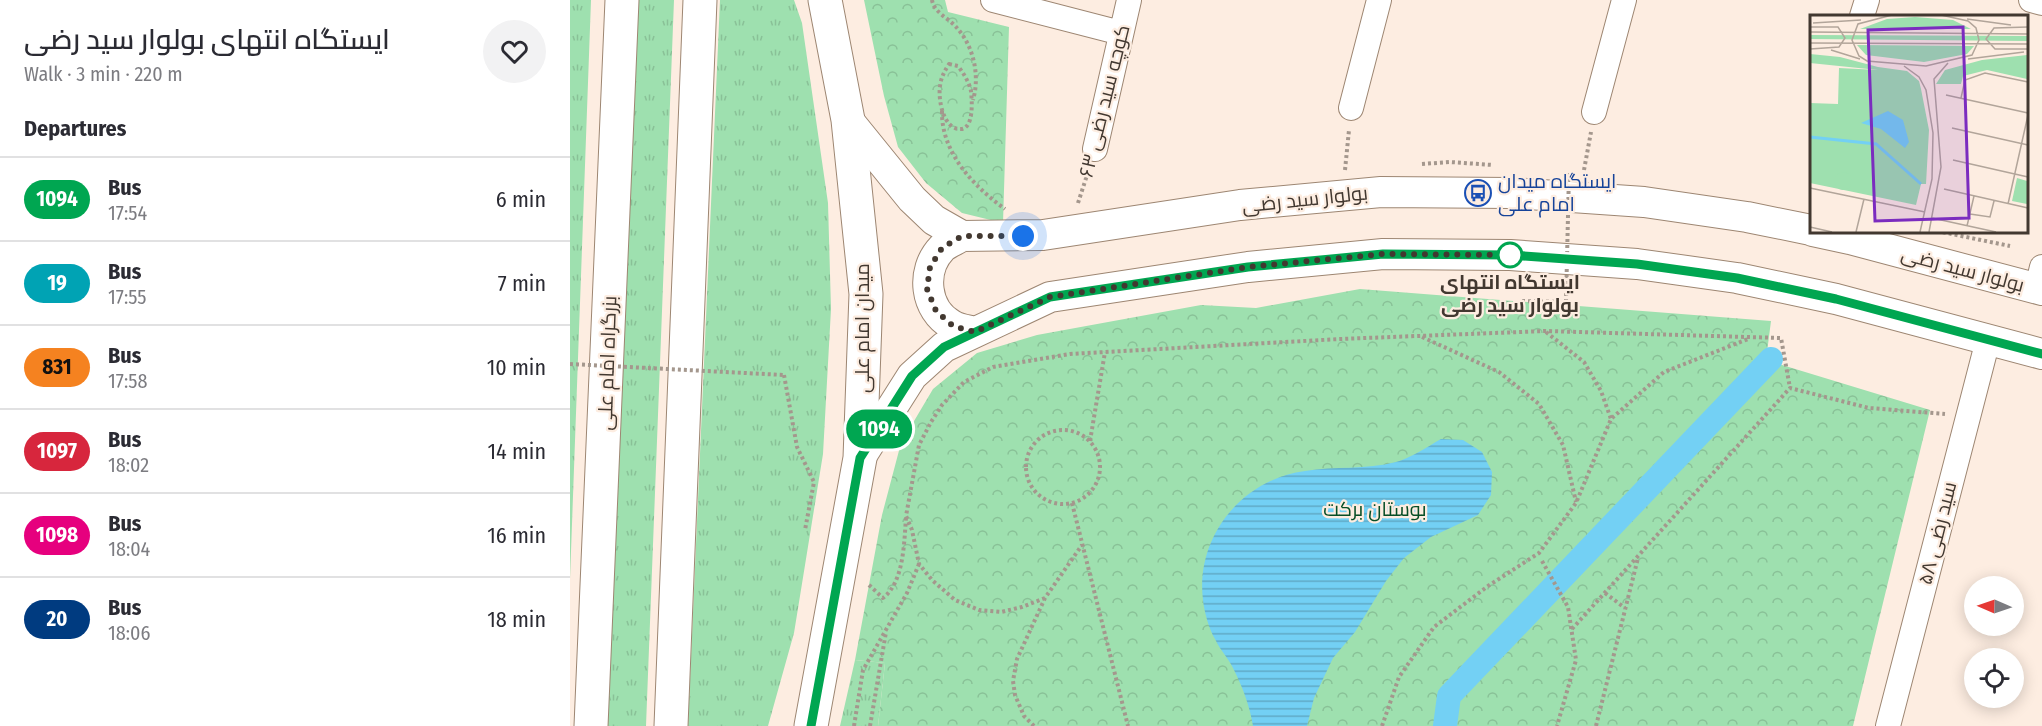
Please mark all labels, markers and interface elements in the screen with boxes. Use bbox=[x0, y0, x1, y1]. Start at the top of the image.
inset map bbox=[1810, 15, 2027, 232]
button: heart bbox=[483, 20, 546, 83]
street label: کوچه سید رضی ۶۳ bbox=[1073, 22, 1136, 180]
text: ایستگاه انتهای بولوار سید رضی bbox=[24, 23, 390, 56]
text: Walk · 3 min · 220 m bbox=[24, 62, 183, 86]
text: Departures bbox=[24, 115, 126, 142]
place label: ایستگاه میدان امام علی bbox=[1498, 169, 1616, 218]
text: Bus bbox=[108, 174, 141, 201]
bus stop icon: ایستگاه میدان امام علی bbox=[1463, 178, 1493, 208]
street label: بولوار سید رضی bbox=[1241, 180, 1369, 219]
text: 1094 bbox=[36, 186, 78, 212]
text: 6 min bbox=[496, 186, 546, 213]
text: 17:54 bbox=[108, 201, 147, 225]
your location bbox=[1008, 221, 1038, 251]
street label: بولوار سید رضی bbox=[1899, 241, 2027, 298]
marker: ایستگاه انتهای بولوار سید رضی bbox=[1497, 242, 1523, 268]
text: Bus bbox=[108, 258, 141, 285]
street label: میدان امام علی bbox=[850, 263, 876, 393]
text: 19 bbox=[47, 270, 67, 296]
text: 7 min bbox=[498, 270, 546, 297]
place label: ایستگاه انتهای بولوار سید رضی bbox=[1440, 270, 1580, 317]
text: 17:55 bbox=[108, 285, 146, 309]
street label: بزرگراه امام علی bbox=[593, 295, 623, 431]
text: Bus bbox=[108, 342, 141, 369]
text: 831 bbox=[42, 354, 72, 380]
text: 10 min bbox=[487, 354, 546, 381]
text: 17:58 bbox=[108, 369, 147, 393]
line badge: 1094 bbox=[837, 410, 921, 448]
text: 1094 bbox=[858, 416, 900, 442]
text: Bus bbox=[108, 426, 141, 453]
text: 1097 bbox=[37, 438, 77, 464]
text: 14 min bbox=[488, 438, 546, 465]
text: 18:02 bbox=[108, 453, 149, 477]
street label: سید رضی ۵۸ bbox=[1913, 479, 1962, 587]
park label: بوستان برکت bbox=[1323, 497, 1427, 522]
text: Bus bbox=[108, 510, 142, 537]
text: 1098 bbox=[36, 522, 78, 548]
text: 16 min bbox=[487, 522, 546, 549]
text: 18:04 bbox=[108, 537, 150, 561]
north arrow bbox=[1964, 576, 2024, 636]
map controls bbox=[1964, 576, 2024, 708]
text: Bus bbox=[108, 594, 141, 621]
text: 20 bbox=[46, 606, 68, 632]
text: 18 min bbox=[487, 606, 546, 633]
text: 18:06 bbox=[108, 621, 150, 645]
button: locate bbox=[1964, 648, 2024, 708]

